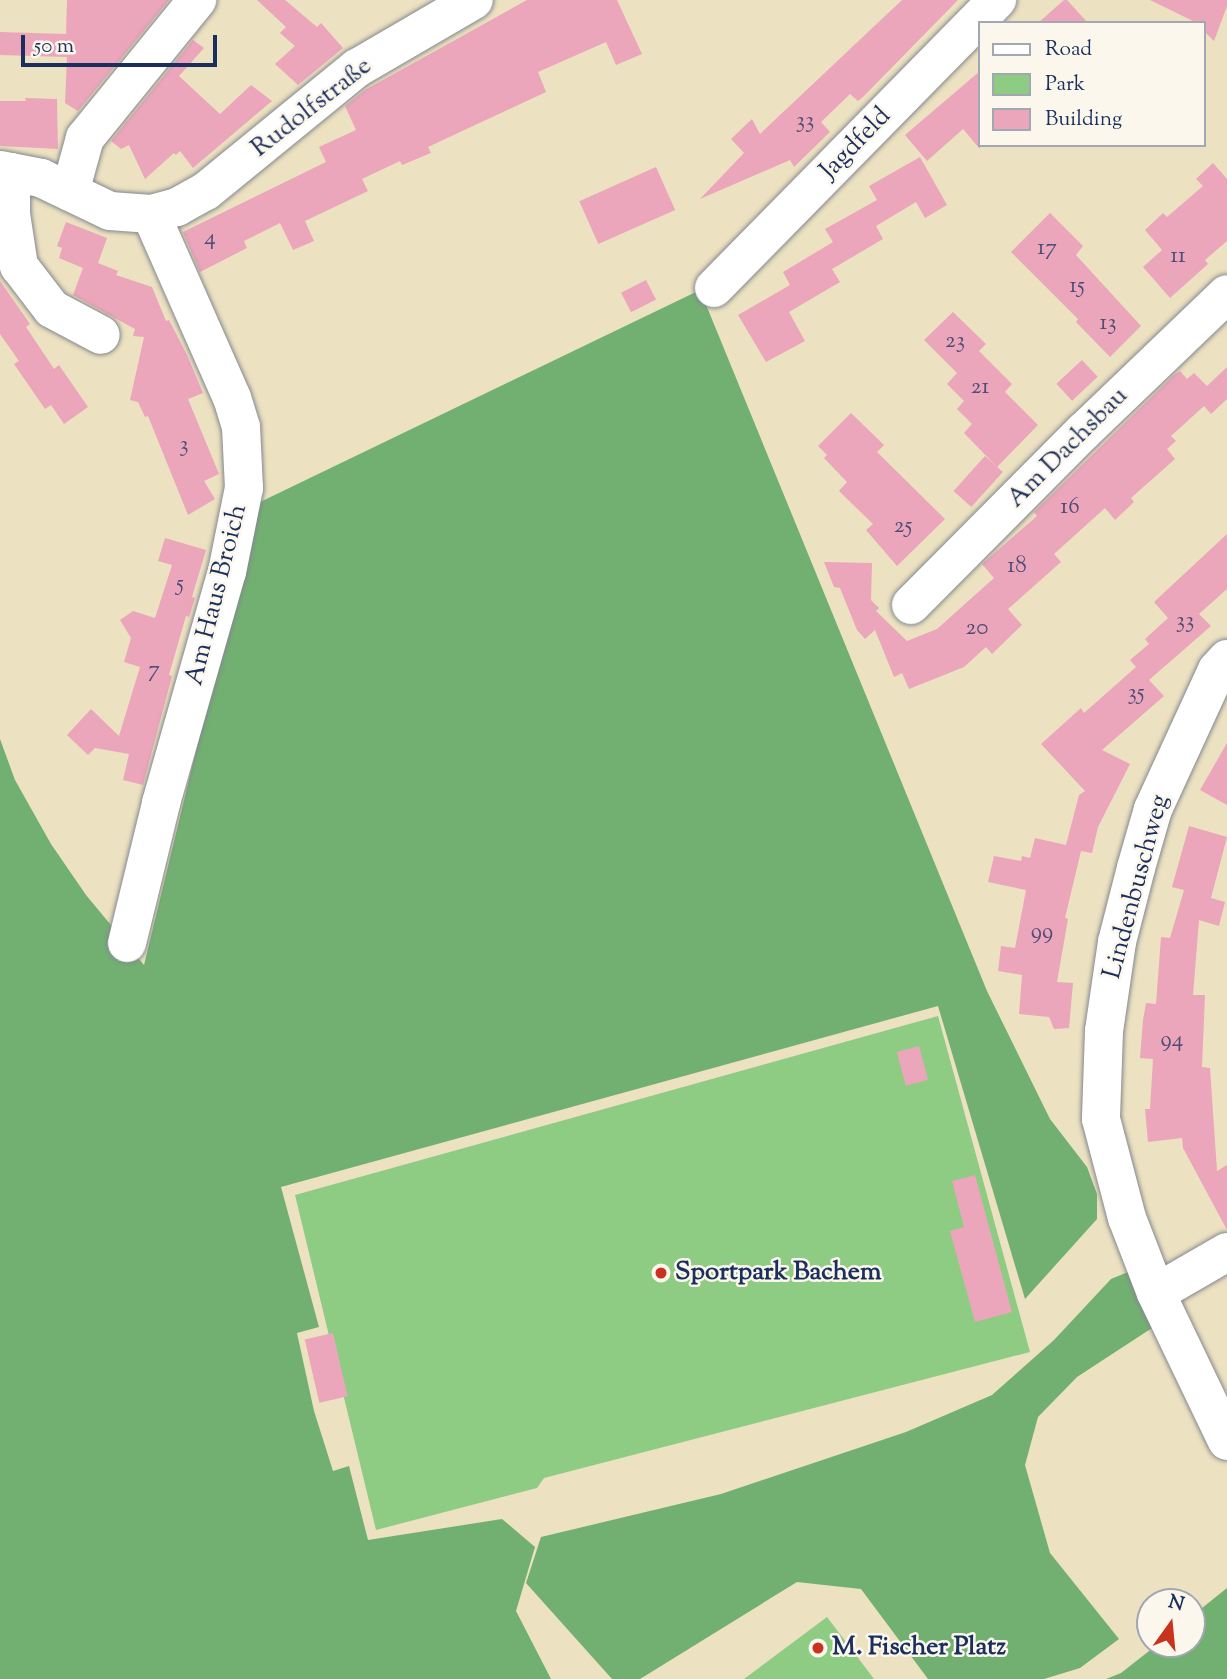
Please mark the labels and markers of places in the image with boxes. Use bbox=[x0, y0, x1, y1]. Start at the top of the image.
place label: Sportpark Bachem bbox=[675, 1257, 881, 1289]
marker: Sportpark Bachem bbox=[653, 1265, 669, 1281]
place label: M. Fischer Platz bbox=[832, 1632, 1006, 1664]
marker: M. Fischer Platz bbox=[810, 1640, 826, 1656]

